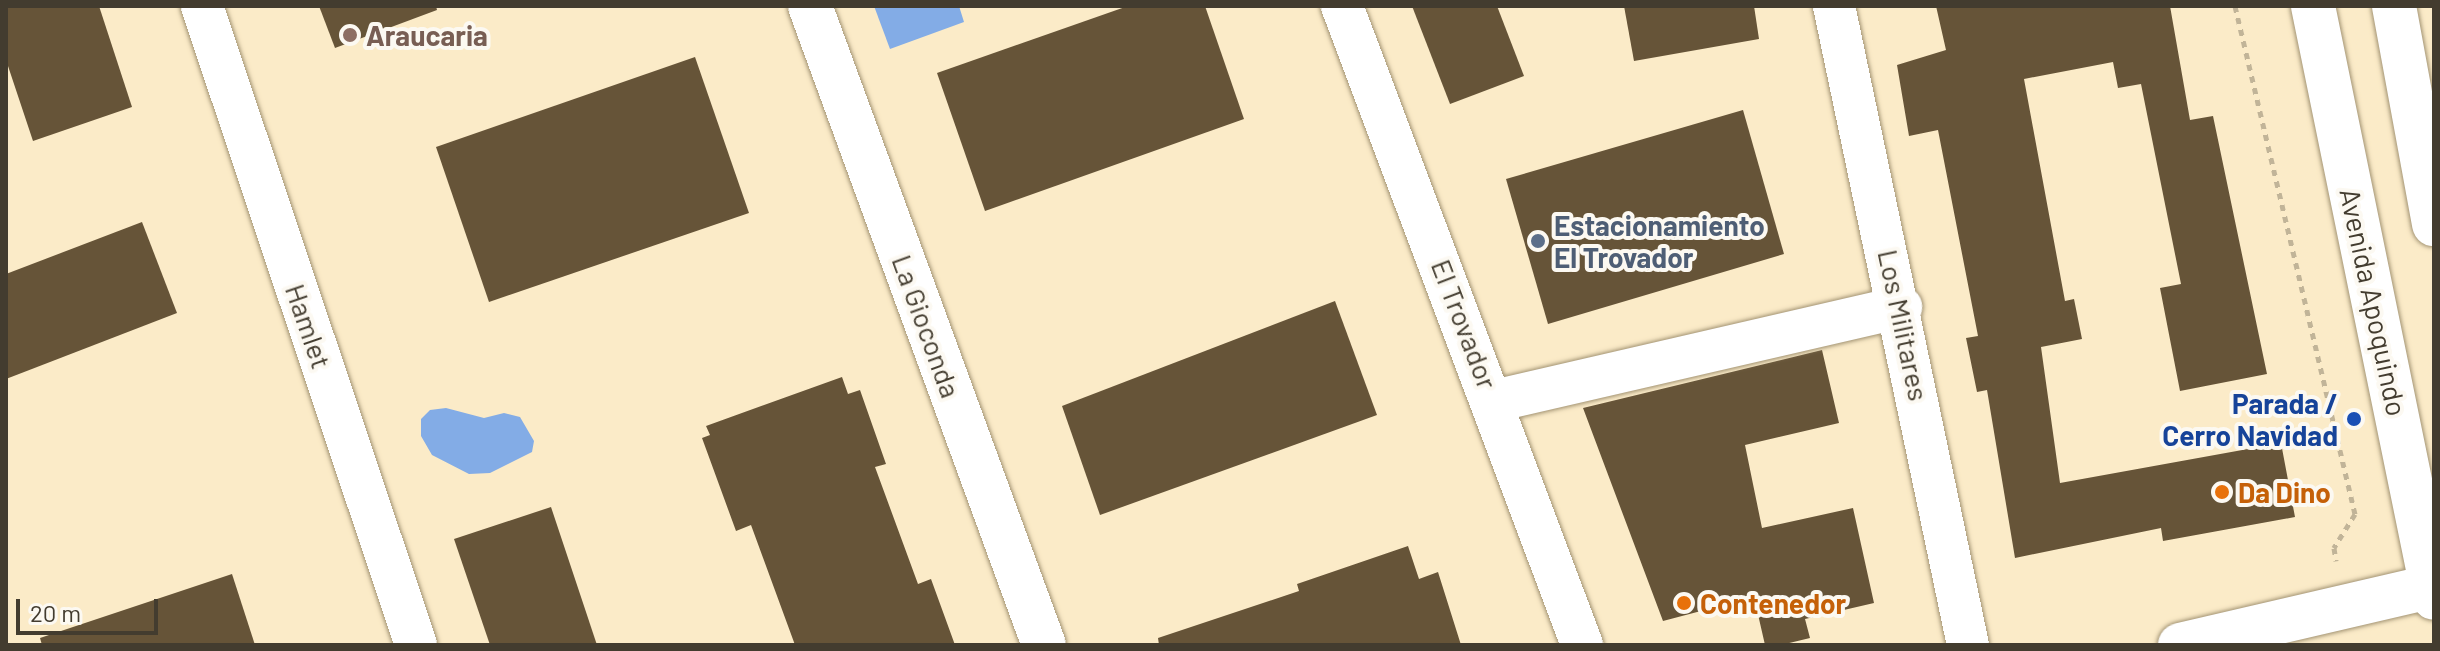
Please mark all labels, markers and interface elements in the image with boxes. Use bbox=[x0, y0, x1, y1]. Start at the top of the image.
place label: Araucaria bbox=[366, 18, 488, 52]
marker: Araucaria bbox=[341, 26, 359, 44]
street label: Avenida Apoquindo bbox=[2333, 185, 2415, 419]
place label: Estacionamiento El Trovador bbox=[1554, 208, 1765, 274]
marker: Estacionamiento El Trovador bbox=[1529, 232, 1547, 250]
street label: Los Militares bbox=[1872, 246, 1936, 404]
street label: La Gioconda bbox=[886, 250, 968, 402]
street label: El Trovador bbox=[1425, 254, 1505, 394]
street label: Hamlet bbox=[279, 279, 339, 373]
place label: Parada / Cerro Navidad bbox=[2162, 386, 2338, 452]
marker: Parada / Cerro Navidad bbox=[2345, 410, 2363, 428]
place label: Da Dino bbox=[2238, 475, 2331, 509]
marker: Da Dino bbox=[2213, 483, 2231, 501]
scale bar bbox=[20, 583, 162, 633]
place label: Contenedor bbox=[1700, 586, 1846, 620]
marker: Contenedor bbox=[1675, 594, 1693, 612]
text: 20 m bbox=[30, 598, 81, 627]

